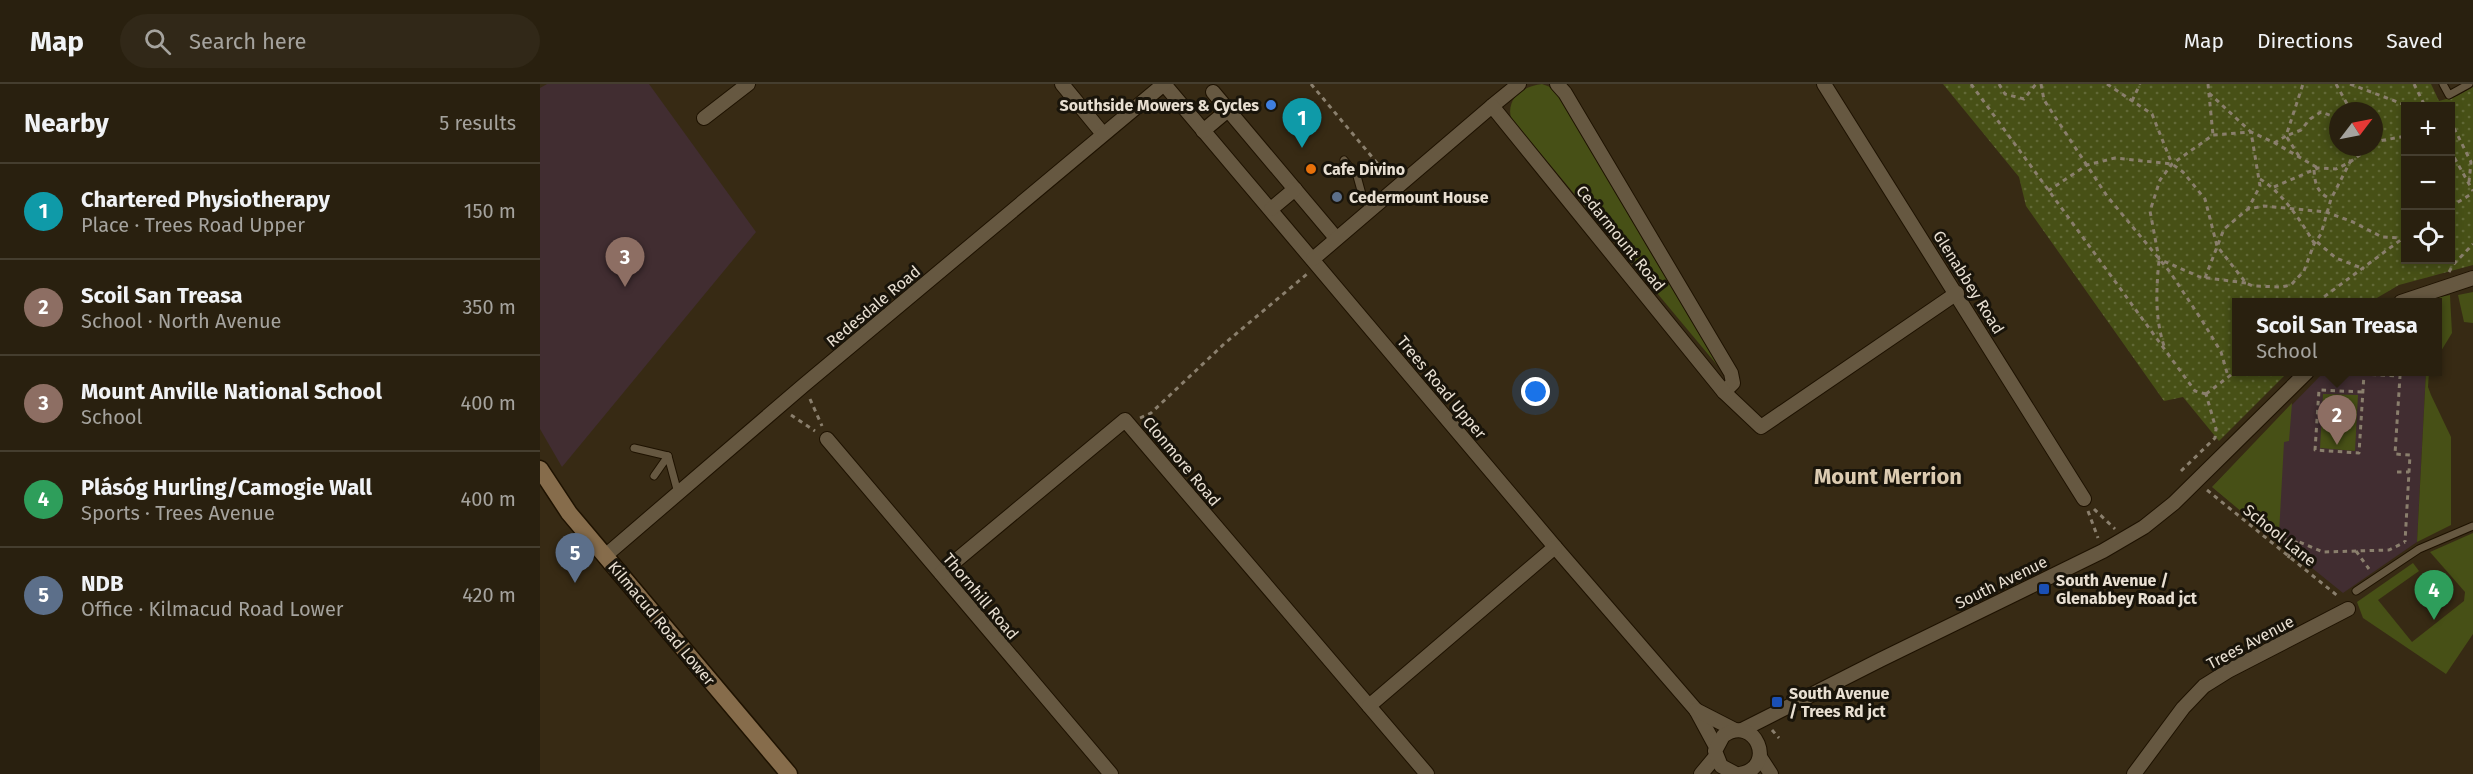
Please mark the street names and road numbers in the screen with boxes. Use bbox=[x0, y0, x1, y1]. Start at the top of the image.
street label: Cedarmount Road bbox=[1572, 182, 1669, 295]
street label: Glenabbey Road bbox=[1929, 227, 2008, 337]
street label: Redesdale Road bbox=[823, 262, 924, 351]
street label: Trees Road Upper bbox=[1393, 332, 1491, 443]
street label: Clonmore Road bbox=[1139, 413, 1224, 510]
street label: School Lane bbox=[2240, 500, 2320, 570]
street label: Thornhill Road bbox=[939, 549, 1022, 643]
street label: South Avenue bbox=[1952, 552, 2050, 613]
street label: Kilmacud Road Lower bbox=[604, 557, 720, 690]
street label: Trees Avenue bbox=[2204, 612, 2297, 673]

